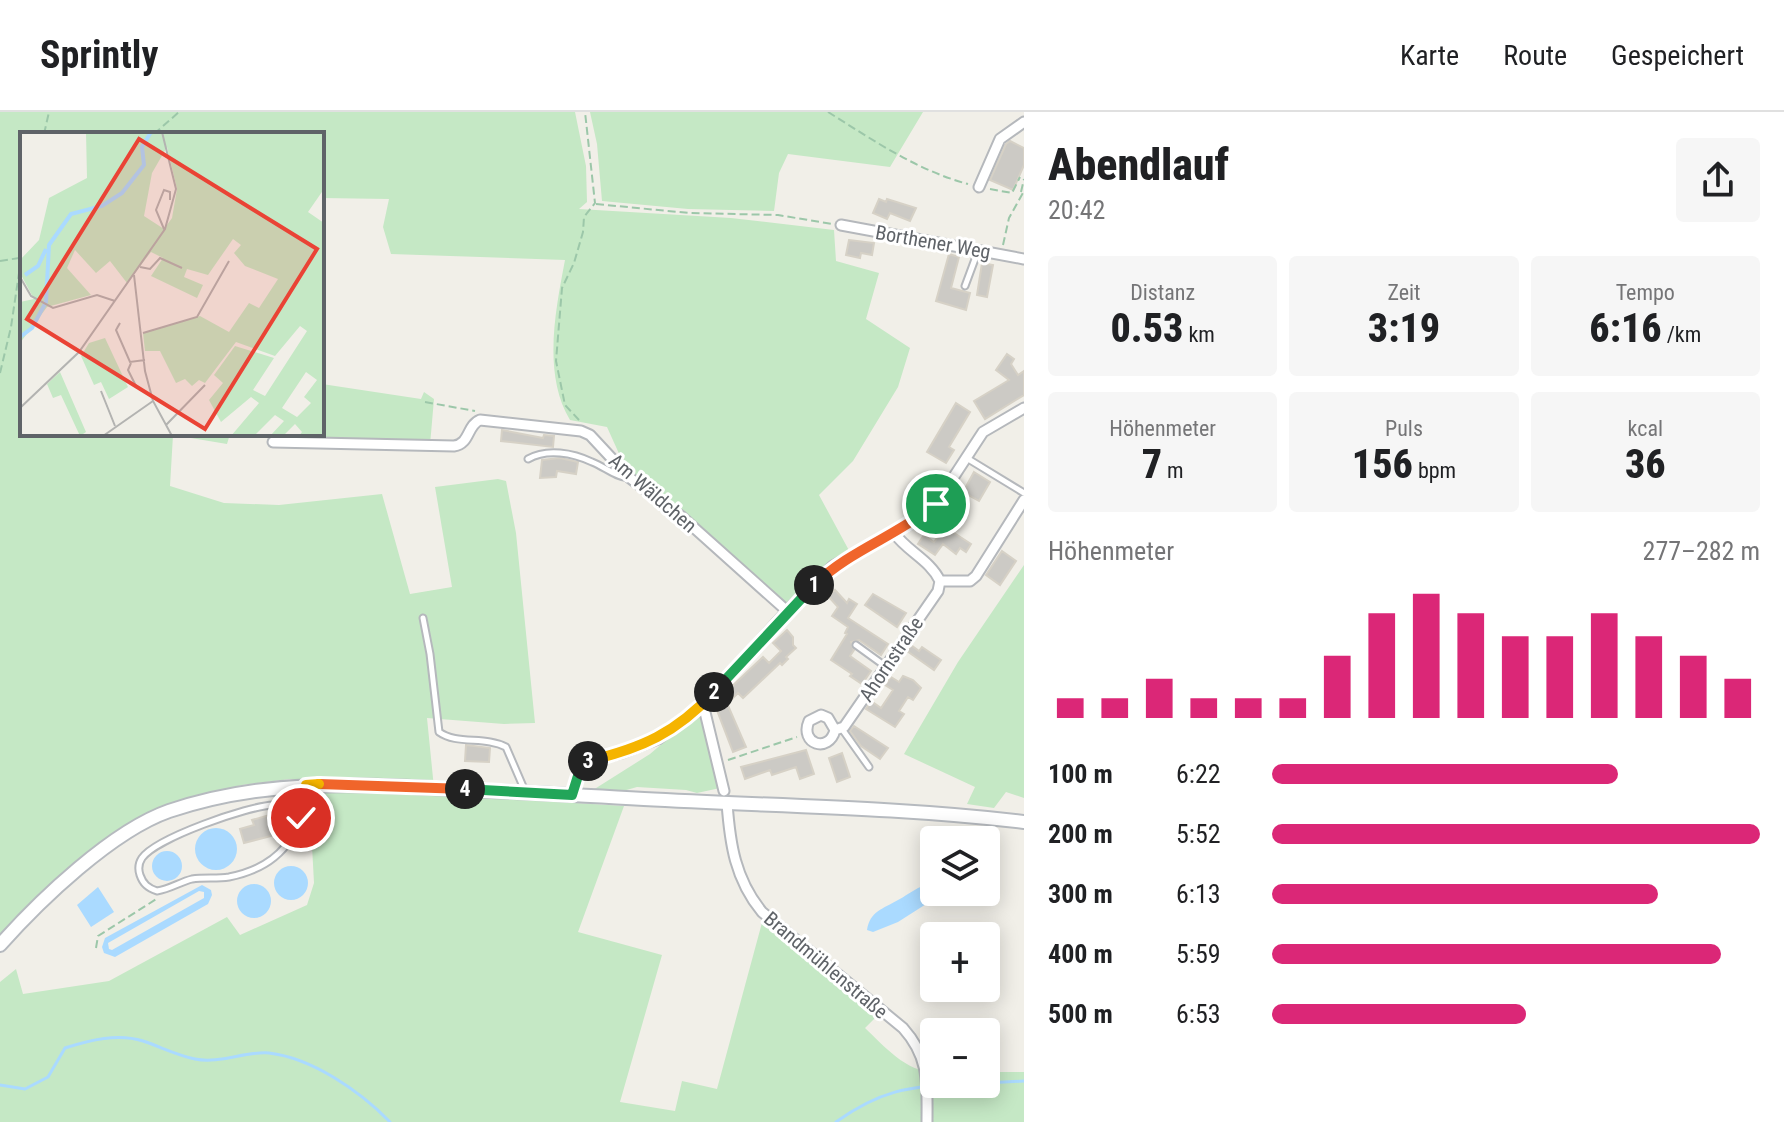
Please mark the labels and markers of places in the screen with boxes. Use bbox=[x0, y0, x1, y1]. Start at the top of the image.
pin bbox=[902, 470, 970, 538]
pin: 1 bbox=[794, 565, 834, 605]
pin: 2 bbox=[694, 672, 734, 712]
pin: 3 bbox=[568, 741, 608, 781]
pin: 4 bbox=[445, 769, 485, 809]
pin bbox=[267, 784, 335, 852]

